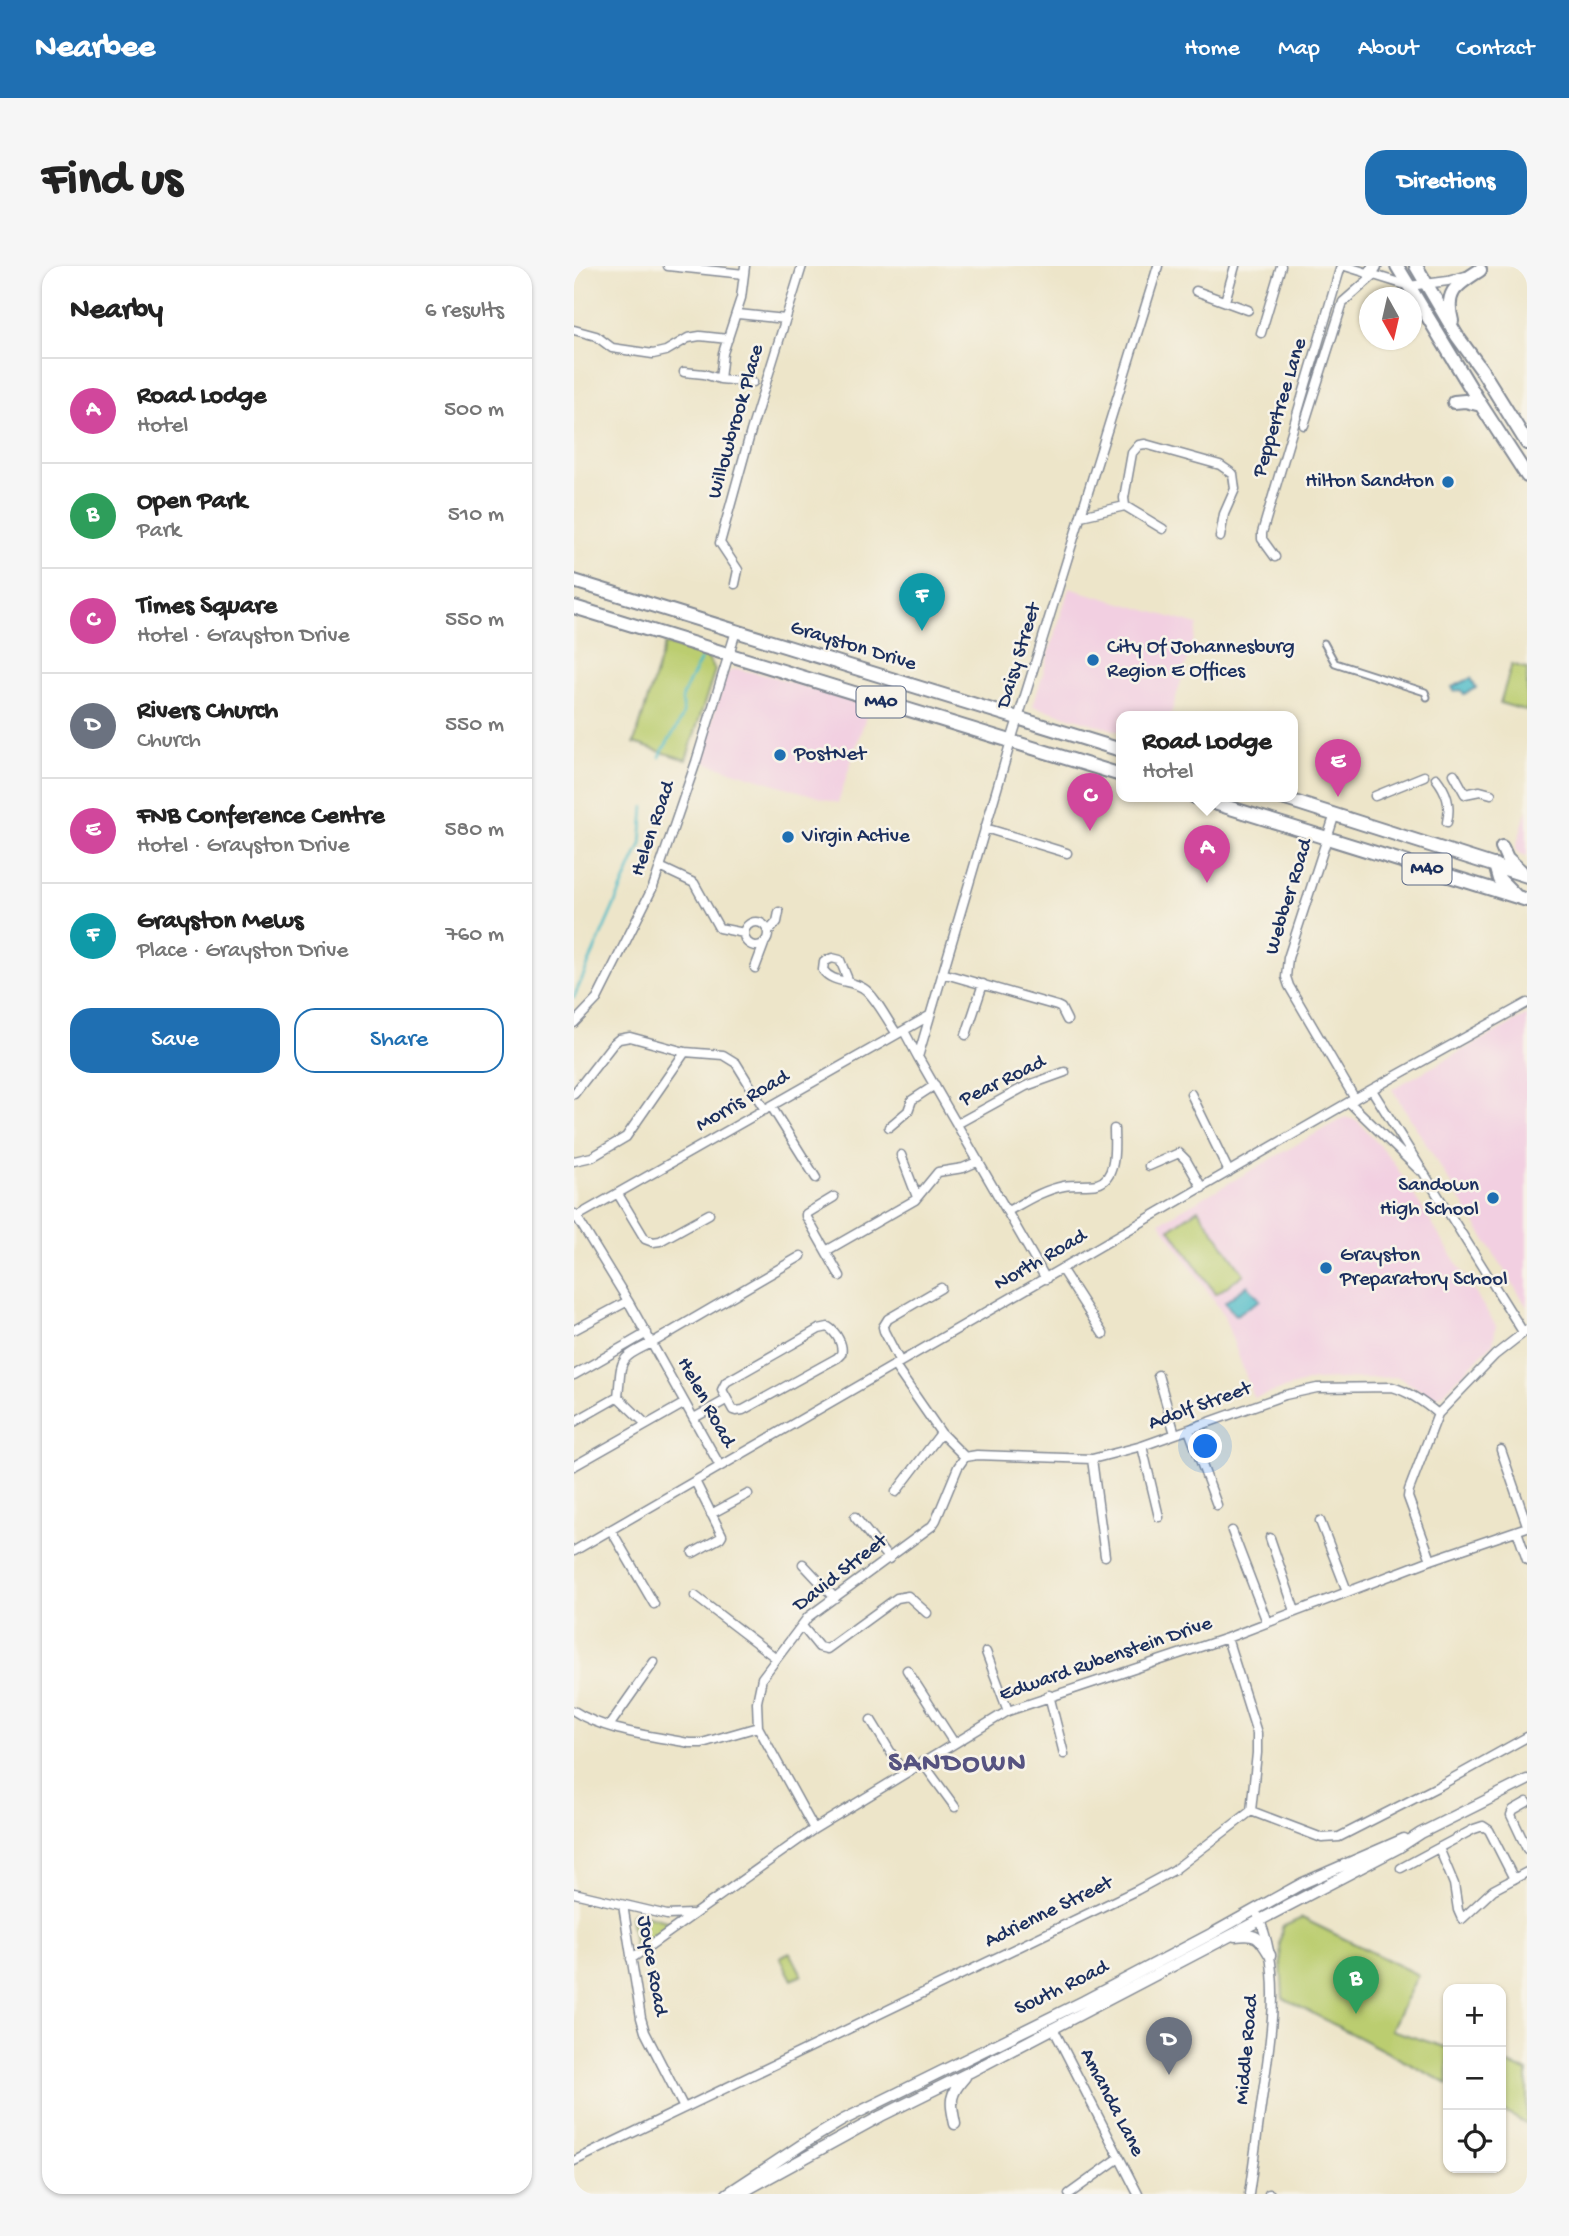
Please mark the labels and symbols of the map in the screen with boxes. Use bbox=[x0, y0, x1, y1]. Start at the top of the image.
north arrow bbox=[1359, 287, 1422, 350]
street label: Peppertree Lane bbox=[1248, 334, 1314, 482]
street label: Willowbrook Place bbox=[703, 341, 771, 502]
place label: Hilton Sandton bbox=[1305, 470, 1434, 495]
marker: Hilton Sandton bbox=[1440, 474, 1456, 490]
pin: F bbox=[899, 573, 945, 631]
street label: Daisy Street bbox=[992, 598, 1049, 714]
street label: Grayston Drive bbox=[787, 616, 920, 678]
place label: City Of Johannesburg Region E Offices bbox=[1107, 636, 1295, 685]
marker: City Of Johannesburg Region E Offices bbox=[1085, 652, 1101, 668]
road number: M40 bbox=[856, 686, 906, 718]
pin: E bbox=[1315, 739, 1361, 797]
place label: PostNet bbox=[793, 743, 868, 768]
marker: PostNet bbox=[772, 747, 788, 763]
pin: C bbox=[1067, 773, 1113, 831]
street label: Helen Road bbox=[626, 776, 683, 880]
place label: Virgin Active bbox=[801, 825, 911, 850]
pin: A bbox=[1184, 825, 1230, 883]
marker: Virgin Active bbox=[780, 829, 796, 845]
street label: Webber Road bbox=[1261, 834, 1320, 958]
road number: M40 bbox=[1402, 854, 1452, 884]
street label: Pear Road bbox=[955, 1050, 1052, 1114]
street label: Morris Road bbox=[692, 1064, 796, 1139]
place label: Sandown High School bbox=[1380, 1174, 1479, 1223]
marker: Sandown High School bbox=[1485, 1190, 1501, 1206]
street label: North Road bbox=[990, 1224, 1093, 1298]
place label: Grayston Preparatory School bbox=[1339, 1244, 1508, 1293]
marker: Grayston Preparatory School bbox=[1318, 1260, 1334, 1276]
street label: Helen Road bbox=[670, 1354, 741, 1454]
street label: Adolf Street bbox=[1145, 1376, 1257, 1437]
your location bbox=[1188, 1429, 1222, 1463]
street label: David Street bbox=[787, 1528, 895, 1620]
street label: Edward Rubenstein Drive bbox=[996, 1611, 1217, 1708]
district label: SANDOWN bbox=[889, 1748, 1027, 1781]
street label: Adrienne Street bbox=[981, 1870, 1119, 1955]
street label: Joyce Road bbox=[630, 1914, 672, 2020]
street label: South Road bbox=[1011, 1955, 1114, 2022]
pin: B bbox=[1333, 1956, 1379, 2014]
street label: Middle Road bbox=[1231, 1992, 1265, 2106]
pin: D bbox=[1146, 2017, 1192, 2075]
street label: Amanda Lane bbox=[1073, 2045, 1149, 2162]

